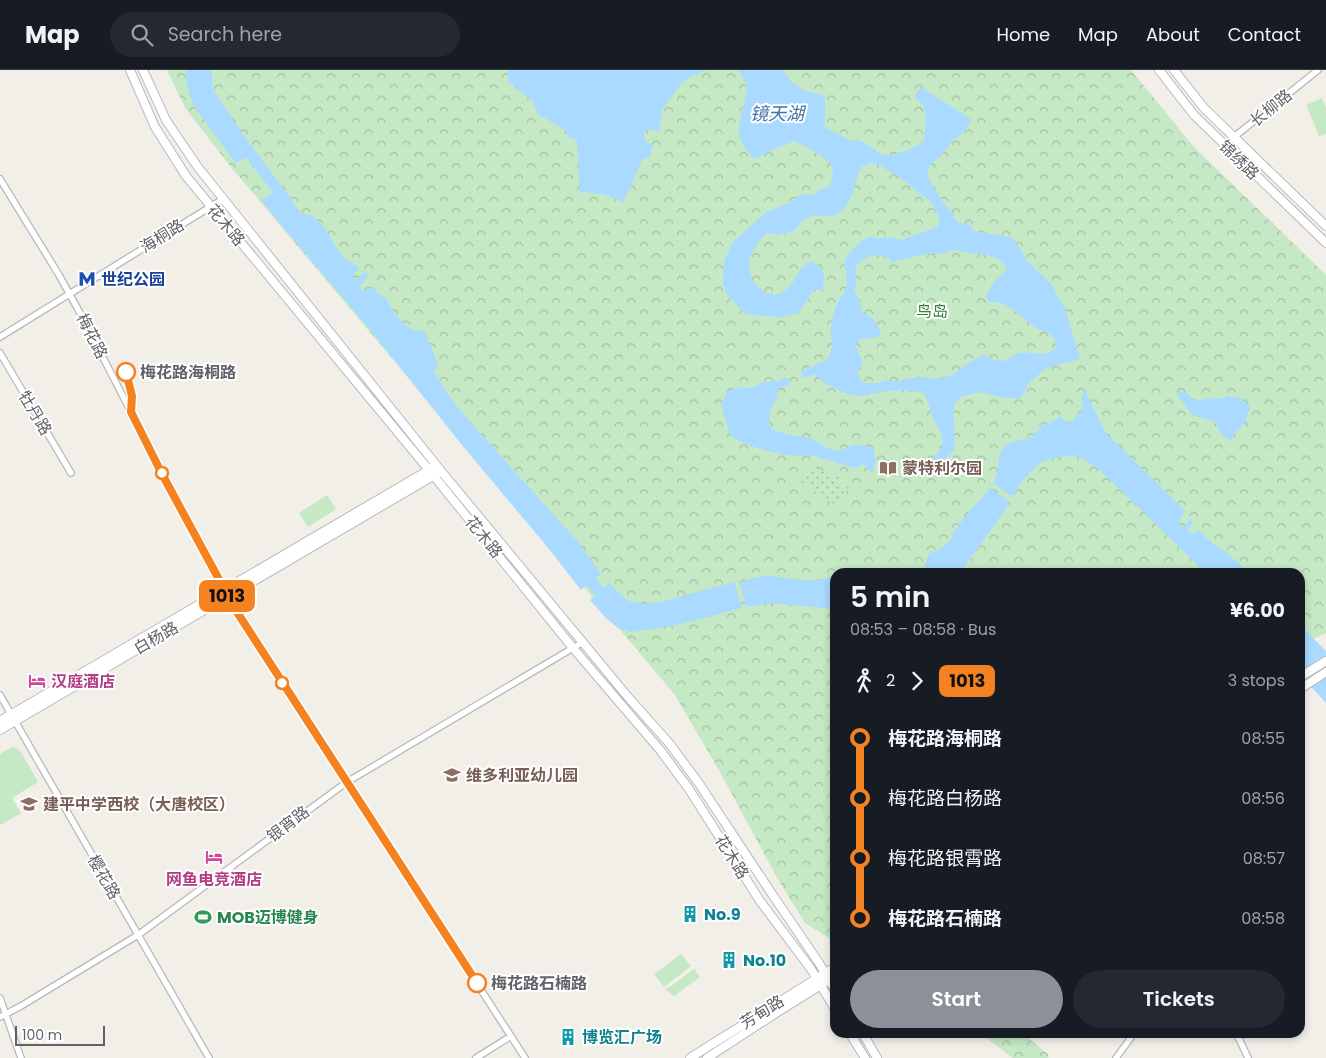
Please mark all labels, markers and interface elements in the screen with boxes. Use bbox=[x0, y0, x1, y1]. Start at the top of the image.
search box bbox=[110, 12, 460, 57]
text: Map bbox=[25, 18, 80, 51]
icon: search bbox=[128, 21, 156, 49]
text: Search here bbox=[168, 21, 282, 48]
text: Home bbox=[996, 22, 1050, 47]
text: Map bbox=[1078, 22, 1118, 47]
text: About bbox=[1146, 22, 1200, 47]
text: Contact bbox=[1228, 22, 1301, 47]
street label: 长柳路 bbox=[1245, 84, 1297, 132]
water label: 镜天湖 bbox=[750, 101, 807, 126]
street label: 锦绣路 bbox=[1214, 135, 1264, 185]
street label: 花木路 bbox=[202, 199, 250, 251]
street label: 海桐路 bbox=[136, 214, 188, 258]
place label: 世纪公园 bbox=[101, 268, 165, 291]
metro station icon: 世纪公园 bbox=[77, 269, 97, 289]
park label: 鸟岛 bbox=[916, 300, 948, 323]
street label: 梅花路 bbox=[71, 309, 113, 363]
place label: 梅花路海桐路 bbox=[140, 361, 236, 384]
marker: 梅花路海桐路 bbox=[116, 362, 136, 382]
street label: 牡丹路 bbox=[13, 386, 57, 440]
place label: 蒙特利尔园 bbox=[902, 457, 982, 480]
library icon: 蒙特利尔园 bbox=[878, 458, 898, 478]
unlabelled marker bbox=[155, 466, 169, 480]
street label: 花木路 bbox=[460, 511, 508, 563]
text: 5 min bbox=[850, 578, 930, 617]
line badge: 1013 bbox=[192, 580, 262, 612]
text: 1013 bbox=[209, 583, 245, 608]
text: ¥6.00 bbox=[1230, 597, 1285, 624]
street label: 白杨路 bbox=[129, 616, 183, 660]
text: 08:53 – 08:58 · Bus bbox=[850, 618, 996, 641]
icon: walk bbox=[850, 667, 878, 695]
icon: forward bbox=[903, 667, 931, 695]
text: 1013 bbox=[949, 668, 985, 693]
text: 2 bbox=[886, 669, 895, 692]
text: 3 stops bbox=[1228, 669, 1285, 692]
place label: 汉庭酒店 bbox=[51, 670, 115, 693]
hotel icon: 汉庭酒店 bbox=[27, 671, 47, 691]
unlabelled marker bbox=[275, 676, 289, 690]
text: 梅花路海桐路 bbox=[888, 725, 1002, 752]
text: 08:55 bbox=[1241, 727, 1285, 750]
place label: 维多利亚幼儿园 bbox=[466, 764, 578, 787]
school or university icon: 维多利亚幼儿园 bbox=[442, 765, 462, 785]
text: 梅花路白杨路 bbox=[888, 785, 1002, 812]
text: 08:56 bbox=[1241, 787, 1285, 810]
place label: 建平中学西校（大唐校区） bbox=[43, 793, 235, 816]
school or university icon: 建平中学西校（大唐校区） bbox=[19, 794, 39, 814]
street label: 银宵路 bbox=[262, 800, 314, 848]
street label: 花木路 bbox=[710, 831, 754, 883]
text: 梅花路银霄路 bbox=[888, 845, 1002, 872]
hotel icon: 网鱼电竞酒店 bbox=[204, 847, 224, 867]
text: 08:57 bbox=[1243, 847, 1285, 870]
street label: 樱花路 bbox=[82, 850, 126, 904]
place label: 网鱼电竞酒店 bbox=[166, 868, 262, 891]
place label: No.9 bbox=[704, 903, 741, 926]
building icon: No.9 bbox=[680, 904, 700, 924]
text: 梅花路石楠路 bbox=[888, 905, 1002, 932]
place label: MOB迈博健身 bbox=[217, 906, 319, 929]
sports icon: MOB迈博健身 bbox=[193, 907, 213, 927]
text: 08:58 bbox=[1241, 907, 1285, 930]
place label: No.10 bbox=[743, 949, 786, 972]
building icon: No.10 bbox=[719, 950, 739, 970]
button: Start bbox=[850, 970, 1063, 1028]
button: Tickets bbox=[1073, 970, 1285, 1028]
place label: 梅花路石楠路 bbox=[491, 972, 587, 995]
marker: 梅花路石楠路 bbox=[467, 973, 487, 993]
street label: 芳甸路 bbox=[736, 990, 788, 1034]
scale bar bbox=[15, 1023, 105, 1046]
text: 100 m bbox=[22, 1025, 62, 1045]
place label: 博览汇广场 bbox=[582, 1026, 662, 1049]
building icon: 博览汇广场 bbox=[558, 1027, 578, 1047]

